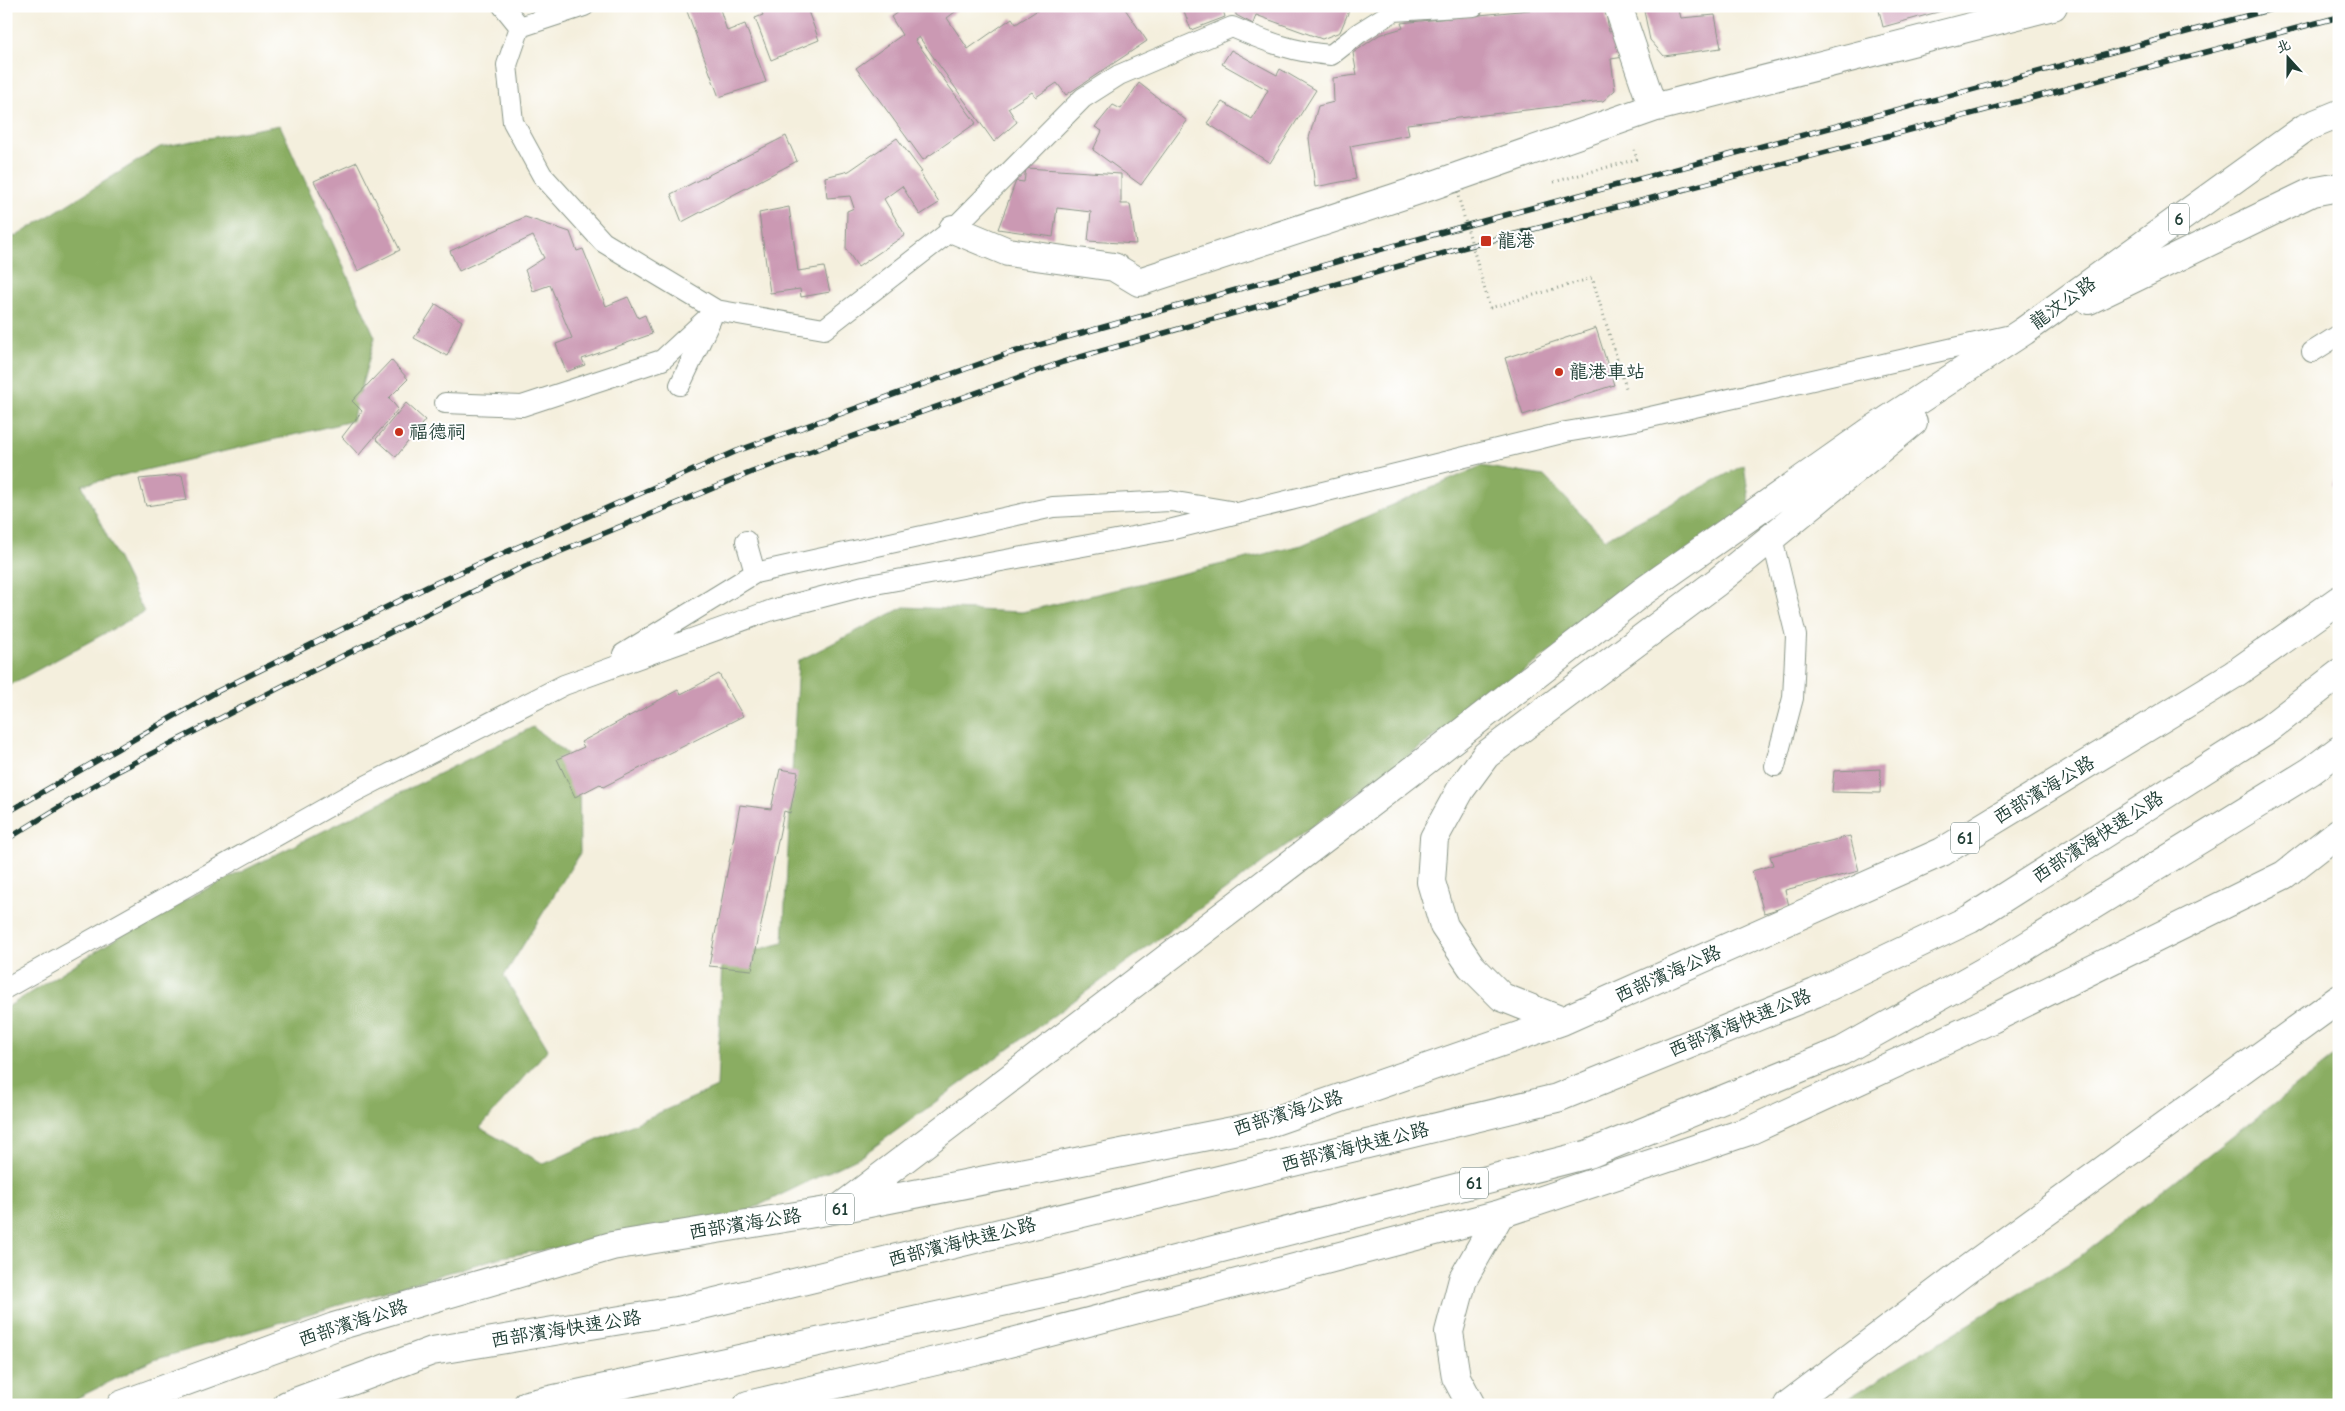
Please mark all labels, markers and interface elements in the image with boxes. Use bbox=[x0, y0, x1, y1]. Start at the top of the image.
north arrow bbox=[2262, 32, 2312, 82]
text: 北 bbox=[2274, 36, 2293, 57]
road number: 6 bbox=[2169, 203, 2189, 234]
place label: 龍港 bbox=[1497, 230, 1535, 252]
marker: 龍港 bbox=[1479, 234, 1493, 248]
street label: 龍汶公路 bbox=[2026, 272, 2100, 334]
place label: 龍港車站 bbox=[1569, 361, 1645, 383]
marker: 龍港車站 bbox=[1553, 366, 1565, 378]
place label: 福德祠 bbox=[409, 421, 466, 443]
marker: 福德祠 bbox=[393, 426, 405, 438]
street label: 西部濱海公路 bbox=[1989, 751, 2099, 829]
street label: 西部濱海快速公路 bbox=[2028, 786, 2168, 888]
road number: 61 bbox=[1951, 822, 1979, 854]
street label: 西部濱海公路 bbox=[1611, 941, 1725, 1007]
street label: 西部濱海快速公路 bbox=[1665, 984, 1815, 1062]
street label: 西部濱海公路 bbox=[1230, 1086, 1346, 1140]
street label: 西部濱海快速公路 bbox=[1279, 1118, 1431, 1176]
road number: 61 bbox=[1460, 1168, 1488, 1198]
road number: 61 bbox=[826, 1194, 854, 1224]
street label: 西部濱海公路 bbox=[687, 1204, 803, 1244]
street label: 西部濱海快速公路 bbox=[886, 1213, 1038, 1271]
street label: 西部濱海公路 bbox=[295, 1295, 411, 1351]
street label: 西部濱海快速公路 bbox=[489, 1306, 643, 1352]

